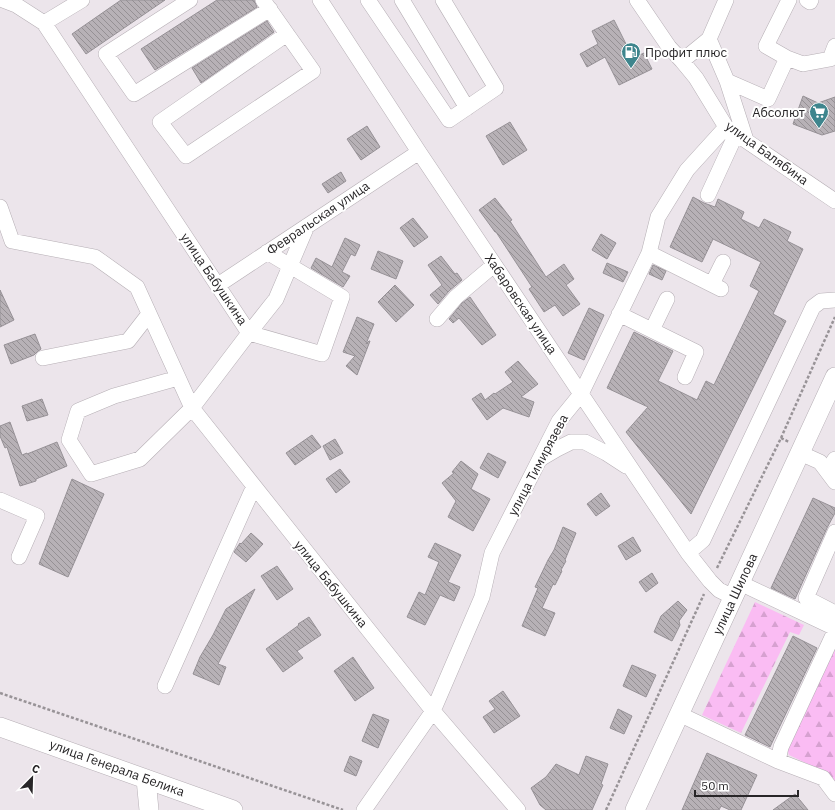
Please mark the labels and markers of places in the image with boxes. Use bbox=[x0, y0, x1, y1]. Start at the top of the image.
fuel station icon: Профит плюс bbox=[620, 41, 642, 69]
place label: Профит плюс bbox=[645, 44, 727, 61]
supermarket icon: Абсолют bbox=[808, 101, 830, 129]
place label: Абсолют bbox=[752, 104, 805, 121]

